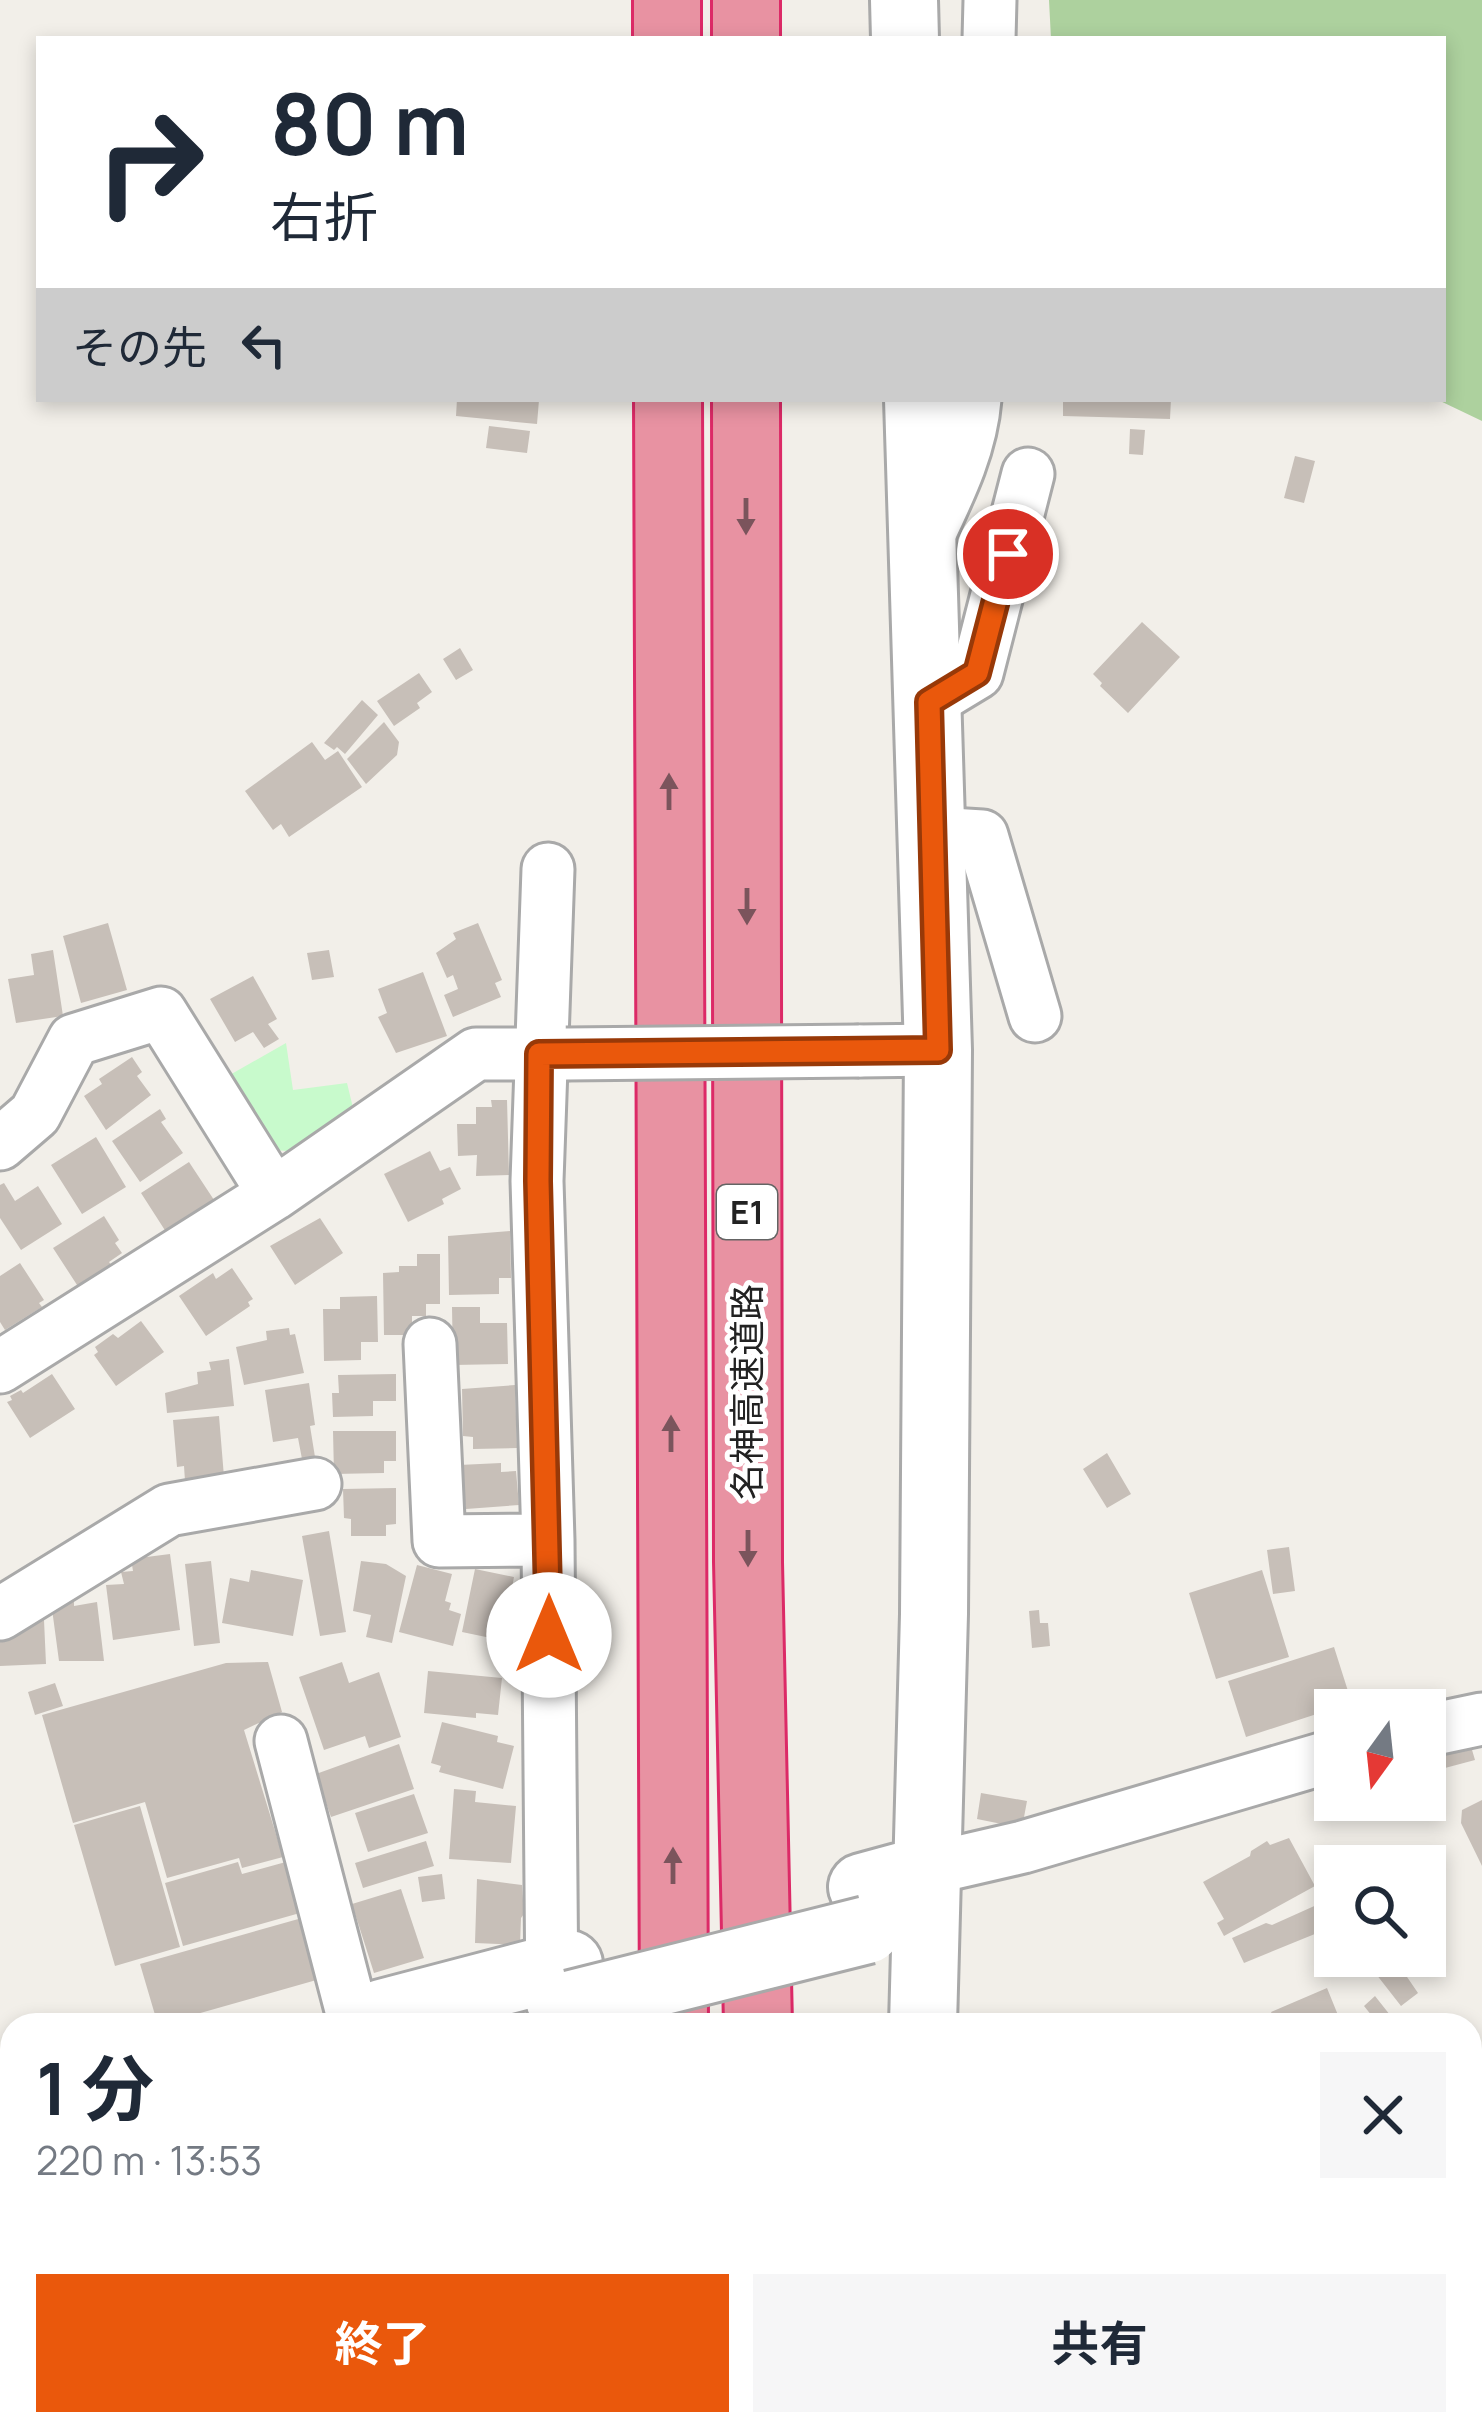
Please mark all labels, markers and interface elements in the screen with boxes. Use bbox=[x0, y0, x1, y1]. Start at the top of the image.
text: 80 m bbox=[270, 65, 469, 180]
icon: right bbox=[72, 84, 228, 240]
text: 右折 bbox=[270, 179, 378, 253]
icon: left bbox=[231, 312, 297, 378]
text: その先 bbox=[72, 316, 207, 378]
one-way arrow bbox=[736, 498, 756, 536]
pin bbox=[957, 503, 1059, 605]
icon: arrive bbox=[975, 521, 1041, 587]
one-way arrow bbox=[659, 772, 679, 810]
one-way arrow bbox=[737, 888, 757, 926]
road number: E1 bbox=[717, 1185, 777, 1239]
street label: 名神高速道路 bbox=[722, 1284, 771, 1500]
one-way arrow bbox=[661, 1414, 681, 1452]
one-way arrow bbox=[738, 1530, 757, 1568]
position arrow bbox=[486, 1572, 612, 1698]
north arrow bbox=[1314, 1689, 1446, 1821]
map controls bbox=[1314, 1689, 1446, 1977]
button: search bbox=[1314, 1845, 1446, 1977]
one-way arrow bbox=[663, 1846, 683, 1884]
text: 1 分 bbox=[36, 2038, 154, 2137]
button: close bbox=[1320, 2052, 1446, 2178]
text: 220 m · 13:53 bbox=[36, 2133, 262, 2187]
button: 終了 bbox=[36, 2274, 729, 2412]
button: 共有 bbox=[753, 2274, 1446, 2412]

